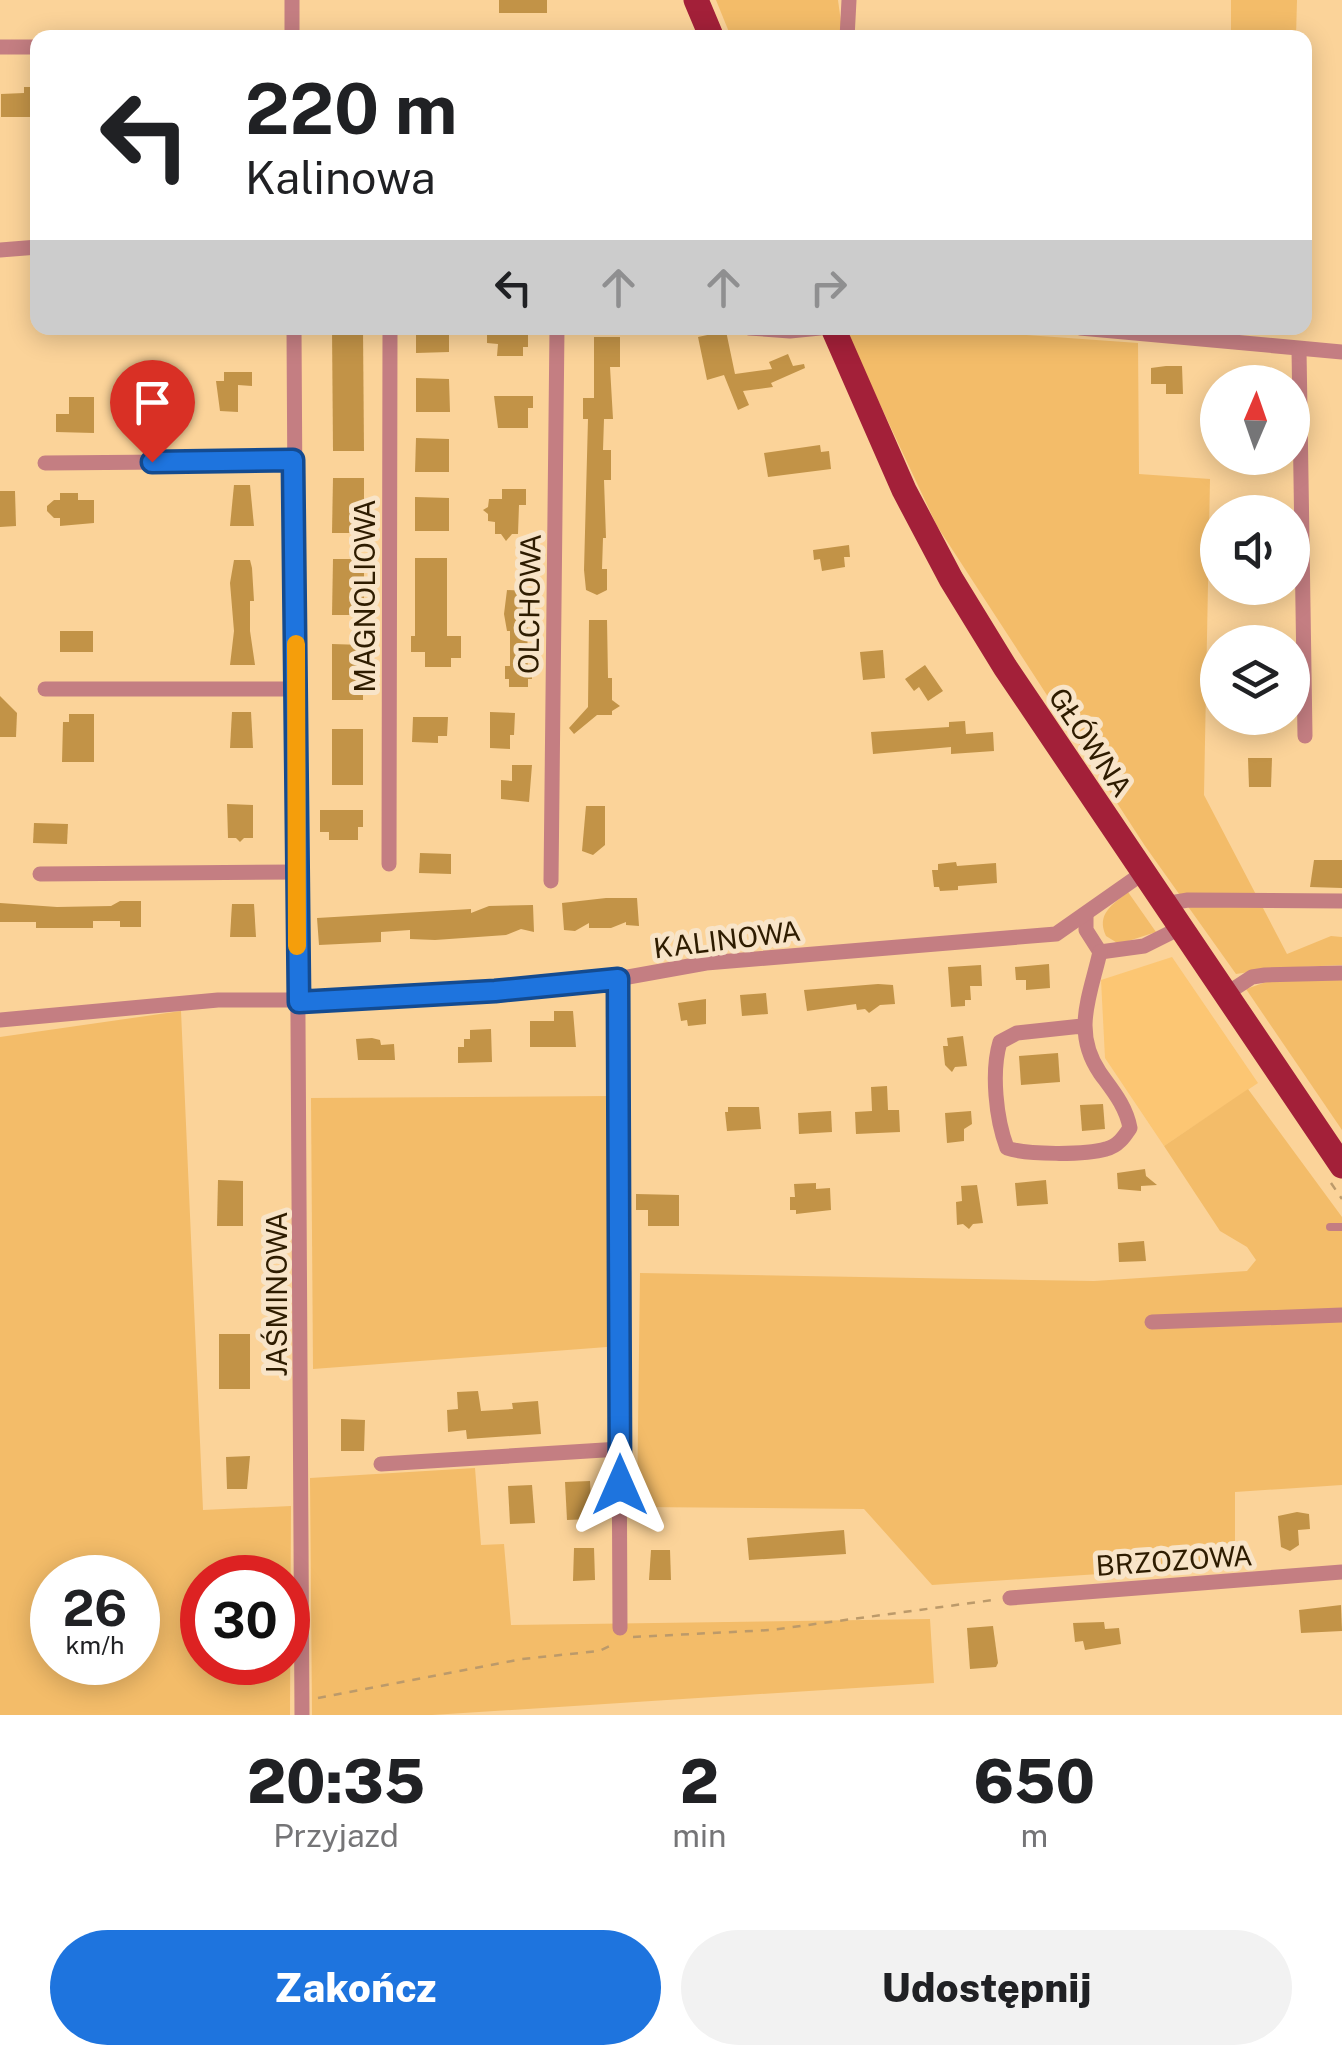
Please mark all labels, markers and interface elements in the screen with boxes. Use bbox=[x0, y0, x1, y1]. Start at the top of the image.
text: 220 m bbox=[245, 67, 458, 150]
icon: left bbox=[80, 70, 210, 200]
text: Kalinowa bbox=[245, 151, 436, 204]
icon: left bbox=[486, 260, 541, 315]
icon: ahead bbox=[591, 260, 646, 315]
icon: ahead bbox=[696, 260, 751, 315]
icon: right bbox=[801, 260, 856, 315]
pin bbox=[110, 360, 195, 463]
north arrow bbox=[1200, 365, 1310, 475]
map controls bbox=[1200, 365, 1310, 735]
icon: arrive bbox=[125, 375, 180, 430]
button: sound bbox=[1200, 495, 1310, 605]
street label: MAGNOLIOWA bbox=[348, 499, 381, 693]
street label: OLCHOWA bbox=[511, 534, 547, 674]
button: layers bbox=[1200, 625, 1310, 735]
street label: GŁÓWNA bbox=[1043, 681, 1139, 803]
street label: KALINOWA bbox=[652, 914, 802, 964]
street label: JAŚMINOWA bbox=[260, 1211, 293, 1377]
position arrow bbox=[568, 1433, 672, 1537]
street label: BRZOZOWA bbox=[1095, 1538, 1253, 1582]
speed limit sign: 30 bbox=[180, 1555, 310, 1685]
text: 26 bbox=[63, 1578, 127, 1637]
text: km/h bbox=[66, 1630, 124, 1660]
text: 20:35 bbox=[247, 1746, 425, 1817]
text: 2 bbox=[680, 1746, 719, 1817]
text: 650 bbox=[973, 1746, 1095, 1817]
text: Przyjazd bbox=[273, 1817, 399, 1854]
text: min bbox=[672, 1817, 726, 1854]
text: m bbox=[1020, 1817, 1048, 1854]
button: Zakończ bbox=[50, 1930, 661, 2045]
button: Udostępnij bbox=[681, 1930, 1292, 2045]

